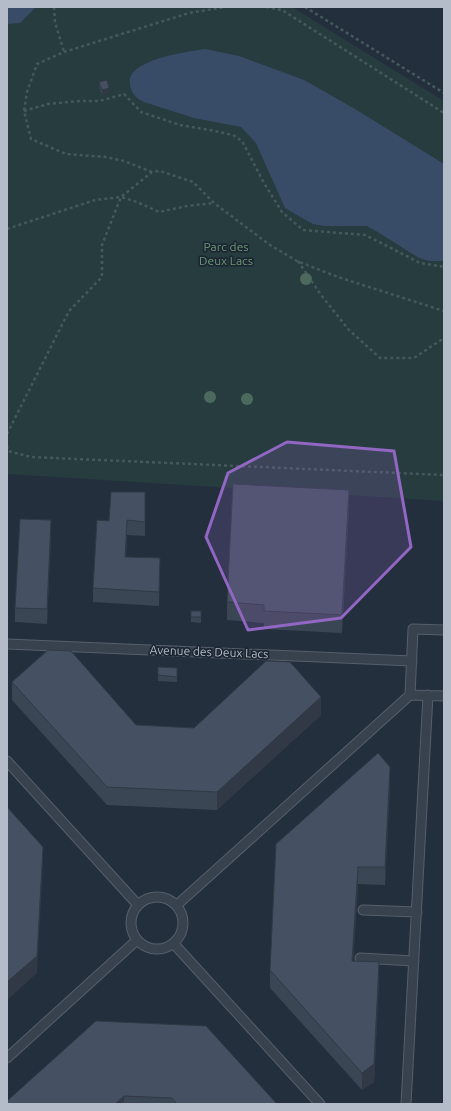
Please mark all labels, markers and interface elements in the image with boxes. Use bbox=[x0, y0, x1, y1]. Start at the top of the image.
park label: Parc des Deux Lacs bbox=[199, 240, 253, 267]
street label: Avenue des Deux Lacs bbox=[150, 643, 269, 660]

